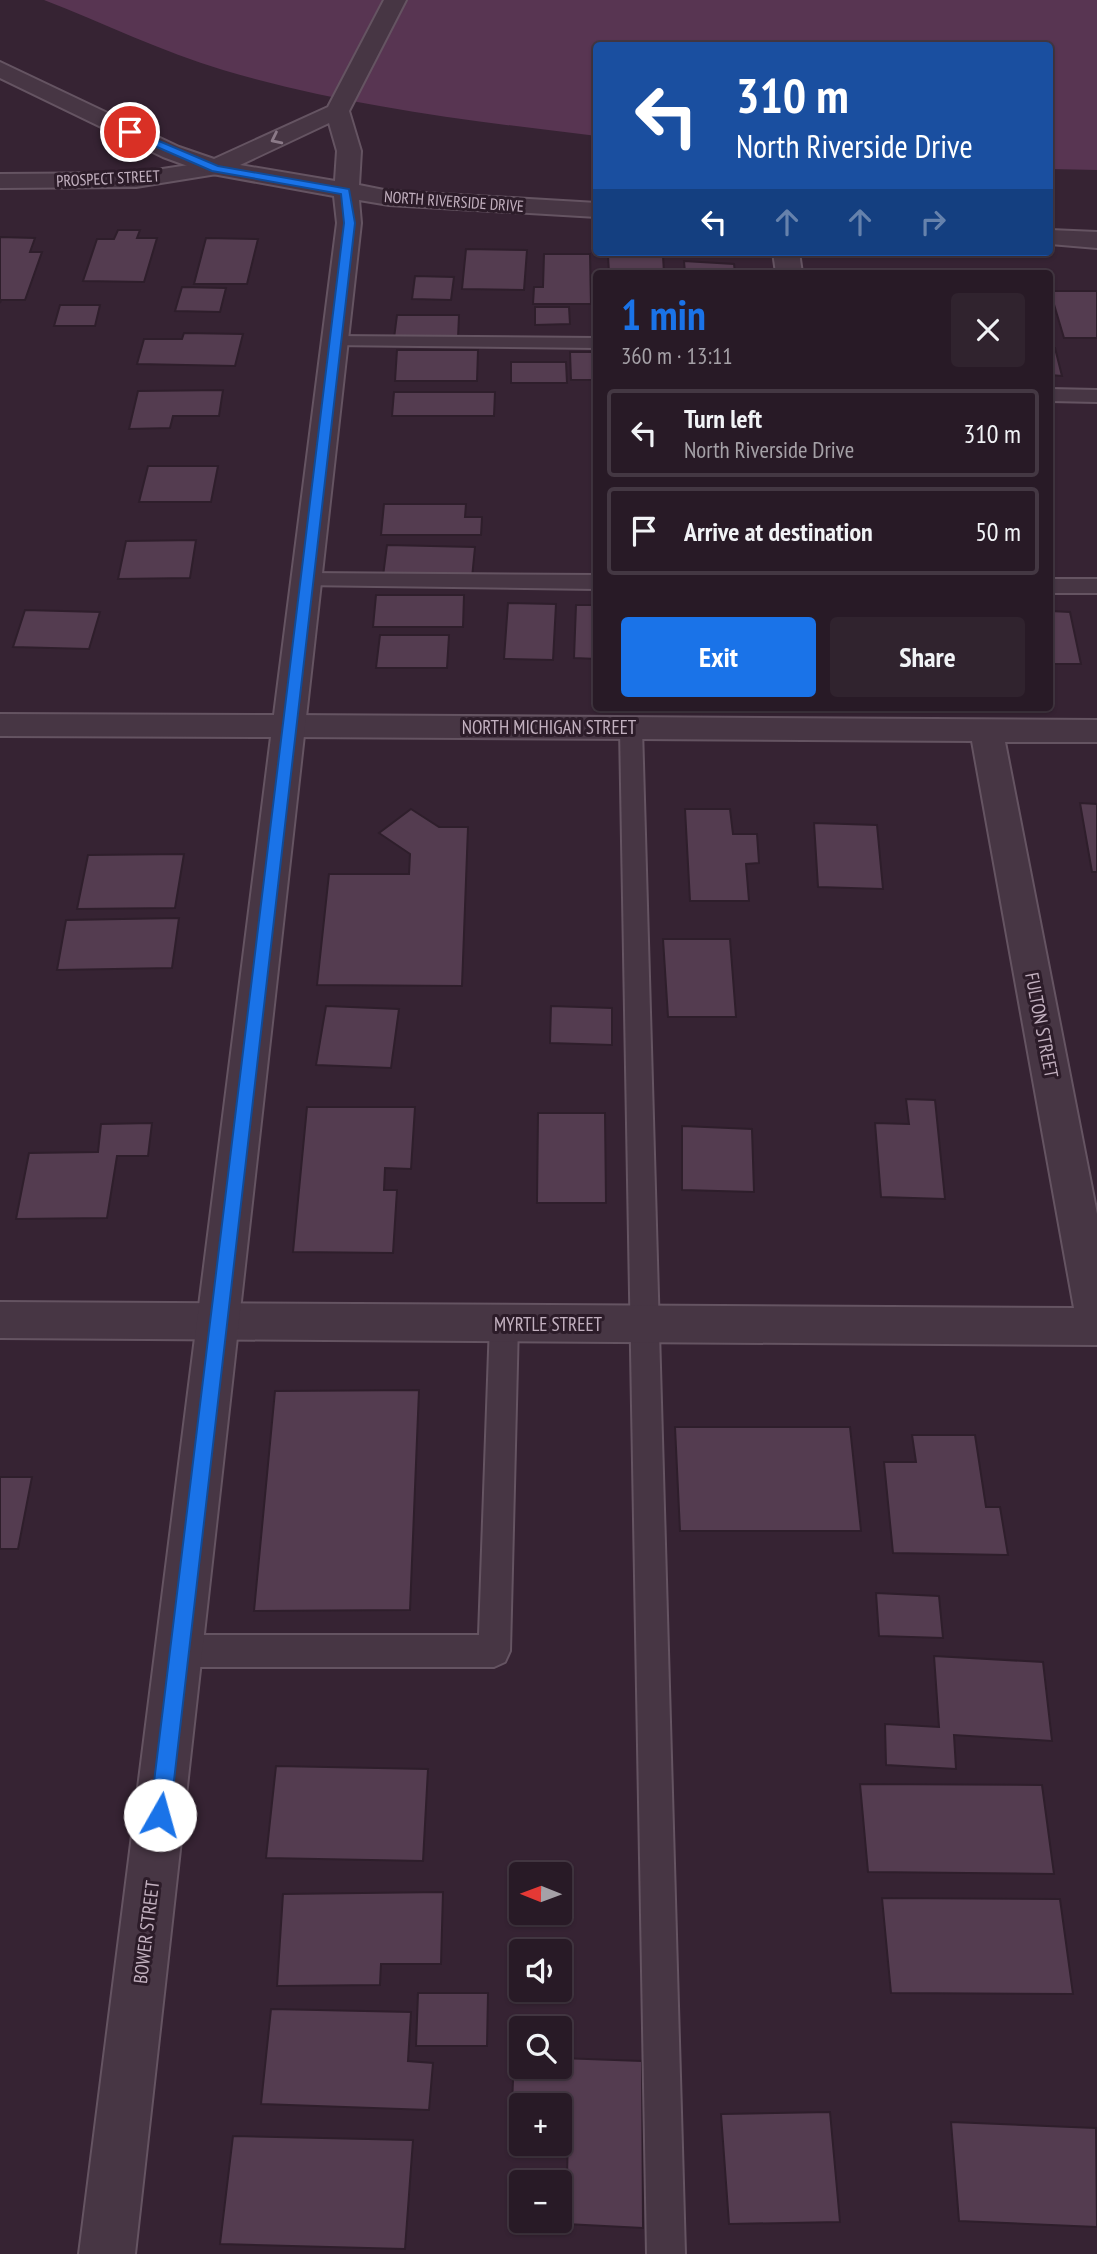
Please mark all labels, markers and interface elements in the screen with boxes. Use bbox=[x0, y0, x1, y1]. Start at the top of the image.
text: 310 m bbox=[736, 63, 849, 127]
icon: left bbox=[621, 70, 712, 161]
pin bbox=[100, 102, 160, 162]
icon: arrive bbox=[111, 113, 149, 151]
text: North Riverside Drive bbox=[736, 125, 973, 167]
one-way arrow bbox=[271, 130, 283, 144]
street label: PROSPECT STREET bbox=[56, 165, 160, 191]
street label: NORTH RIVERSIDE DRIVE bbox=[383, 186, 525, 216]
icon: left bbox=[695, 203, 733, 241]
icon: ahead bbox=[768, 203, 806, 241]
icon: ahead bbox=[841, 203, 879, 241]
icon: right bbox=[914, 203, 952, 241]
text: 1 min bbox=[621, 287, 706, 342]
button: close bbox=[951, 293, 1025, 367]
text: 360 m · 13:11 bbox=[621, 341, 733, 370]
text: Turn left bbox=[684, 402, 762, 435]
icon: left bbox=[625, 414, 663, 452]
text: 310 m bbox=[963, 417, 1021, 450]
text: North Riverside Drive bbox=[684, 435, 854, 464]
icon: arrive bbox=[625, 512, 663, 550]
text: Arrive at destination bbox=[684, 515, 873, 548]
text: 50 m bbox=[975, 515, 1021, 548]
button: Exit bbox=[621, 617, 816, 697]
button: Share bbox=[830, 617, 1025, 697]
street label: NORTH MICHIGAN STREET bbox=[462, 715, 637, 739]
street label: FULTON STREET bbox=[1020, 970, 1064, 1080]
street label: MYRTLE STREET bbox=[494, 1312, 603, 1336]
position arrow bbox=[123, 1778, 197, 1852]
north arrow bbox=[509, 1862, 572, 1925]
map controls bbox=[509, 1862, 572, 2233]
street label: BOWER STREET bbox=[128, 1879, 164, 1985]
button: sound bbox=[509, 1939, 572, 2002]
button: search bbox=[509, 2016, 572, 2079]
button: + bbox=[509, 2093, 572, 2156]
button: − bbox=[509, 2170, 572, 2233]

